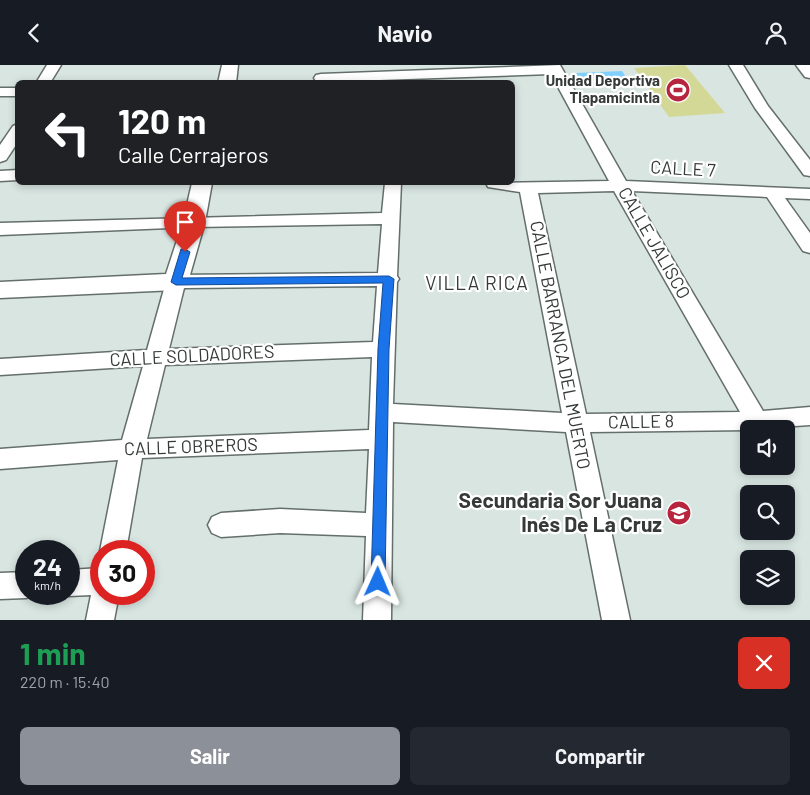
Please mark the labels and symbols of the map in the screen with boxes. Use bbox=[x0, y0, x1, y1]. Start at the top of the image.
place label: Unidad Deportiva Tlapamicintla bbox=[546, 71, 660, 106]
sports icon: Unidad Deportiva Tlapamicintla bbox=[665, 77, 691, 103]
street label: CALLE 7 bbox=[650, 155, 717, 181]
street label: CALLE JALISCO bbox=[614, 183, 696, 302]
pin bbox=[164, 201, 206, 252]
street label: CALLE BARRANCA DEL MUERTO bbox=[526, 219, 596, 471]
district label: VILLA RICA bbox=[425, 271, 529, 294]
street label: CALLE SOLDADORES bbox=[109, 340, 275, 370]
street label: CALLE 8 bbox=[608, 409, 674, 433]
street label: CALLE OBREROS bbox=[124, 433, 258, 459]
place label: Secundaria Sor Juana Inés De La Cruz bbox=[458, 487, 662, 536]
school or university icon: Secundaria Sor Juana Inés De La Cruz bbox=[666, 500, 692, 526]
speed limit sign: 30 bbox=[90, 540, 155, 605]
position arrow bbox=[351, 555, 403, 607]

